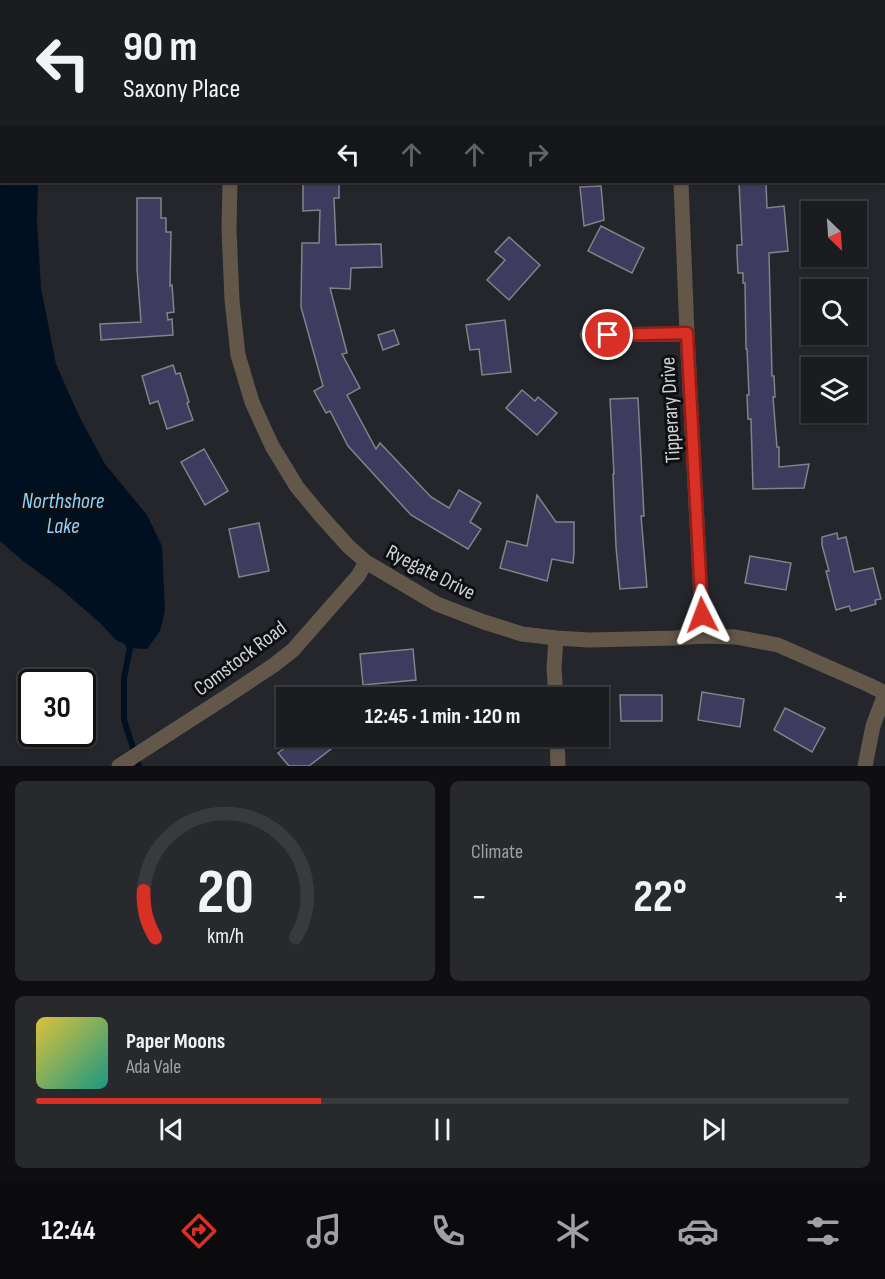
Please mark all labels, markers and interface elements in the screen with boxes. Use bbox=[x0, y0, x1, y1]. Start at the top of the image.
text: 90 m bbox=[123, 22, 197, 73]
icon: left bbox=[24, 24, 102, 102]
text: Saxony Place bbox=[123, 73, 240, 105]
icon: left bbox=[332, 138, 365, 171]
icon: ahead bbox=[395, 138, 428, 171]
icon: ahead bbox=[458, 138, 491, 171]
icon: right bbox=[521, 138, 554, 171]
north arrow bbox=[801, 201, 867, 267]
map controls bbox=[801, 201, 867, 423]
button: search bbox=[801, 279, 867, 345]
pin bbox=[582, 309, 633, 360]
icon: arrive bbox=[591, 318, 624, 351]
street label: Tipperary Drive bbox=[655, 356, 686, 464]
button: layers bbox=[801, 357, 867, 423]
water label: Northshore Lake bbox=[22, 488, 105, 540]
street label: Ryegate Drive bbox=[382, 539, 479, 606]
position arrow bbox=[670, 583, 734, 647]
street label: Comstock Road bbox=[189, 615, 292, 701]
speed limit sign: 30 bbox=[18, 669, 96, 747]
text: 12:45 · 1 min · 120 m bbox=[365, 703, 520, 730]
text: Climate bbox=[471, 840, 523, 864]
text: 20 bbox=[196, 856, 254, 931]
text: 22° bbox=[633, 870, 687, 925]
text: − bbox=[471, 877, 487, 917]
text: + bbox=[833, 877, 849, 917]
text: km/h bbox=[206, 924, 244, 949]
text: Paper Moons bbox=[126, 1028, 225, 1055]
text: Ada Vale bbox=[126, 1055, 181, 1079]
icon: previous bbox=[155, 1113, 188, 1146]
icon: pause bbox=[426, 1113, 459, 1146]
icon: next bbox=[697, 1113, 730, 1146]
icon: directions bbox=[178, 1210, 220, 1252]
icon: music bbox=[303, 1210, 345, 1252]
icon: phone bbox=[427, 1210, 469, 1252]
icon: climate bbox=[552, 1210, 594, 1252]
icon: car bbox=[677, 1210, 719, 1252]
icon: filters bbox=[802, 1210, 844, 1252]
text: 12:44 bbox=[41, 1215, 95, 1247]

